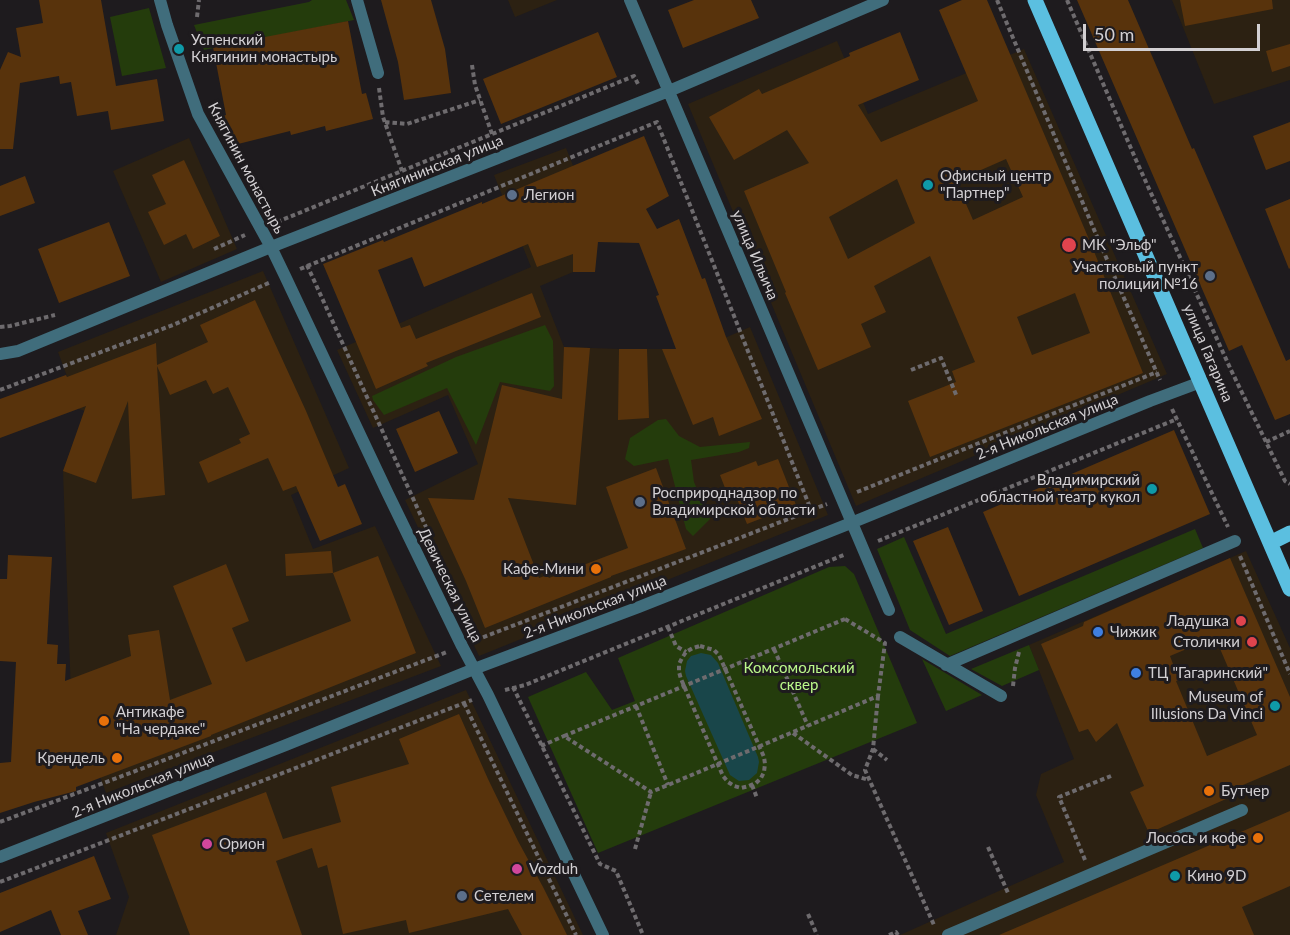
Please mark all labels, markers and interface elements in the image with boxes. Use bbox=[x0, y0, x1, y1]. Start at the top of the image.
scale bar bbox=[1086, 12, 1263, 50]
text: 50 m bbox=[1094, 23, 1134, 45]
place label: Успенский Княгинин монастырь bbox=[191, 31, 337, 66]
marker: Успенский Княгинин монастырь bbox=[172, 42, 186, 56]
street label: Княгинин монастырь bbox=[204, 99, 288, 237]
street label: Княгининская улица bbox=[368, 131, 506, 201]
place label: Офисный центр "Партнер" bbox=[940, 167, 1051, 202]
marker: Офисный центр "Партнер" bbox=[921, 178, 935, 192]
place label: Легион bbox=[524, 186, 574, 204]
marker: Легион bbox=[505, 188, 519, 202]
street label: улица Ильича bbox=[728, 207, 782, 303]
marker: МК "Эльф" bbox=[1060, 236, 1078, 254]
place label: МК "Эльф" bbox=[1082, 236, 1157, 254]
place label: Участковый пункт полиции №16 bbox=[1073, 258, 1198, 293]
marker: Участковый пункт полиции №16 bbox=[1203, 269, 1217, 283]
street label: улица Гагарина bbox=[1179, 301, 1237, 405]
street label: 2-я Никольская улица bbox=[973, 390, 1121, 464]
place label: Владимирский областной театр кукол bbox=[980, 471, 1140, 506]
marker: Владимирский областной театр кукол bbox=[1145, 482, 1159, 496]
place label: Росприроднадзор по Владимирской области bbox=[652, 484, 815, 519]
marker: Росприроднадзор по Владимирской области bbox=[633, 495, 647, 509]
street label: Девическая улица bbox=[414, 525, 486, 645]
place label: Кафе-Мини bbox=[503, 560, 584, 578]
marker: Кафе-Мини bbox=[589, 562, 603, 576]
street label: 2-я Никольская улица bbox=[521, 571, 669, 643]
place label: Ладушка bbox=[1167, 612, 1229, 630]
marker: Ладушка bbox=[1234, 614, 1248, 628]
place label: Чижик bbox=[1110, 623, 1157, 641]
marker: Чижик bbox=[1091, 625, 1105, 639]
place label: Столички bbox=[1173, 633, 1240, 651]
marker: Столички bbox=[1245, 635, 1259, 649]
park label: Комсомольский сквер bbox=[743, 659, 855, 694]
place label: ТЦ "Гагаринский" bbox=[1148, 664, 1268, 682]
marker: ТЦ "Гагаринский" bbox=[1129, 666, 1143, 680]
place label: Museum of Illusions Da Vinci bbox=[1151, 688, 1263, 723]
marker: Museum of Illusions Da Vinci bbox=[1268, 699, 1282, 713]
place label: Антикафе "На чердаке" bbox=[116, 703, 205, 738]
marker: Антикафе "На чердаке" bbox=[97, 714, 111, 728]
street label: 2-я Никольская улица bbox=[69, 748, 217, 822]
place label: Крендель bbox=[37, 749, 105, 767]
marker: Крендель bbox=[110, 751, 124, 765]
place label: Бутчер bbox=[1221, 782, 1269, 800]
marker: Бутчер bbox=[1202, 784, 1216, 798]
place label: Лосось и кофе bbox=[1146, 829, 1246, 847]
marker: Лосось и кофе bbox=[1251, 831, 1265, 845]
place label: Орион bbox=[219, 835, 265, 853]
marker: Орион bbox=[200, 837, 214, 851]
place label: Vozduh bbox=[529, 860, 578, 878]
marker: Vozduh bbox=[510, 862, 524, 876]
place label: Кино 9D bbox=[1187, 867, 1246, 885]
marker: Кино 9D bbox=[1168, 869, 1182, 883]
place label: Сетелем bbox=[474, 887, 534, 905]
marker: Сетелем bbox=[455, 889, 469, 903]

